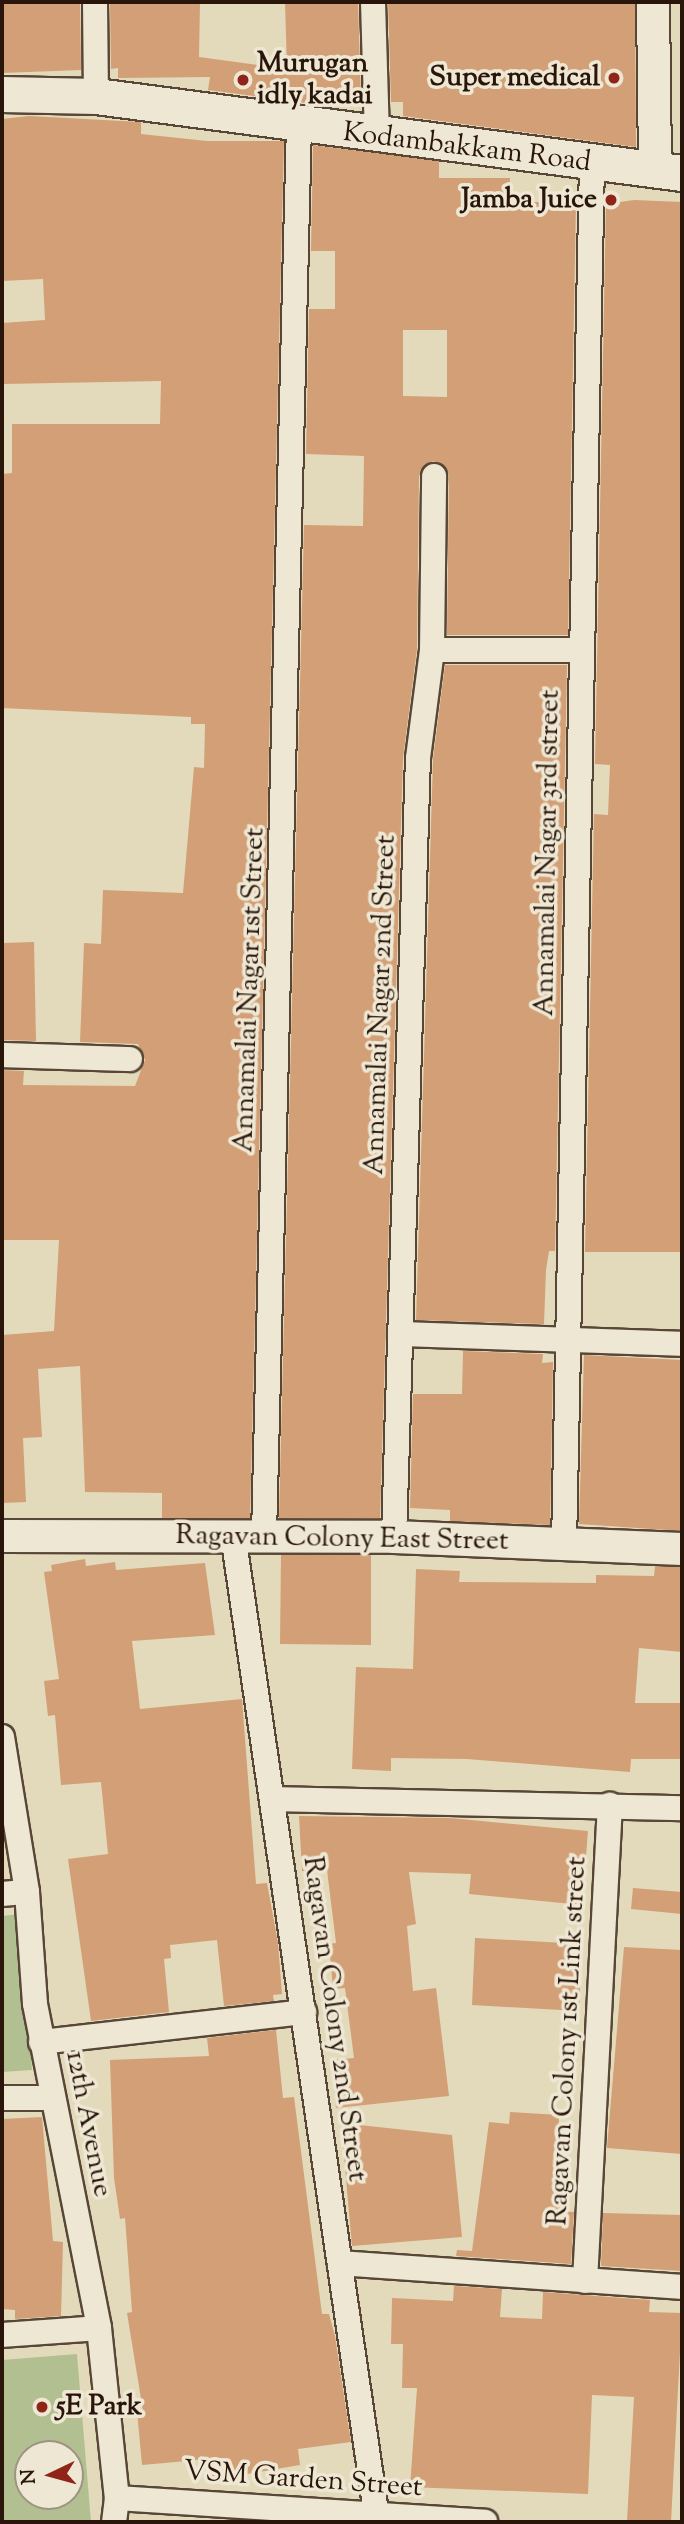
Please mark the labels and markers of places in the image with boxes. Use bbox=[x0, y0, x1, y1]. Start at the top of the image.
place label: Murugan idly kadai bbox=[257, 47, 373, 113]
place label: Super medical bbox=[429, 61, 600, 95]
marker: Super medical bbox=[606, 70, 622, 86]
marker: Murugan idly kadai bbox=[235, 72, 251, 88]
place label: Jamba Juice bbox=[461, 183, 597, 217]
marker: Jamba Juice bbox=[603, 192, 619, 208]
place label: 5E Park bbox=[56, 2390, 142, 2424]
marker: 5E Park bbox=[34, 2399, 50, 2415]

